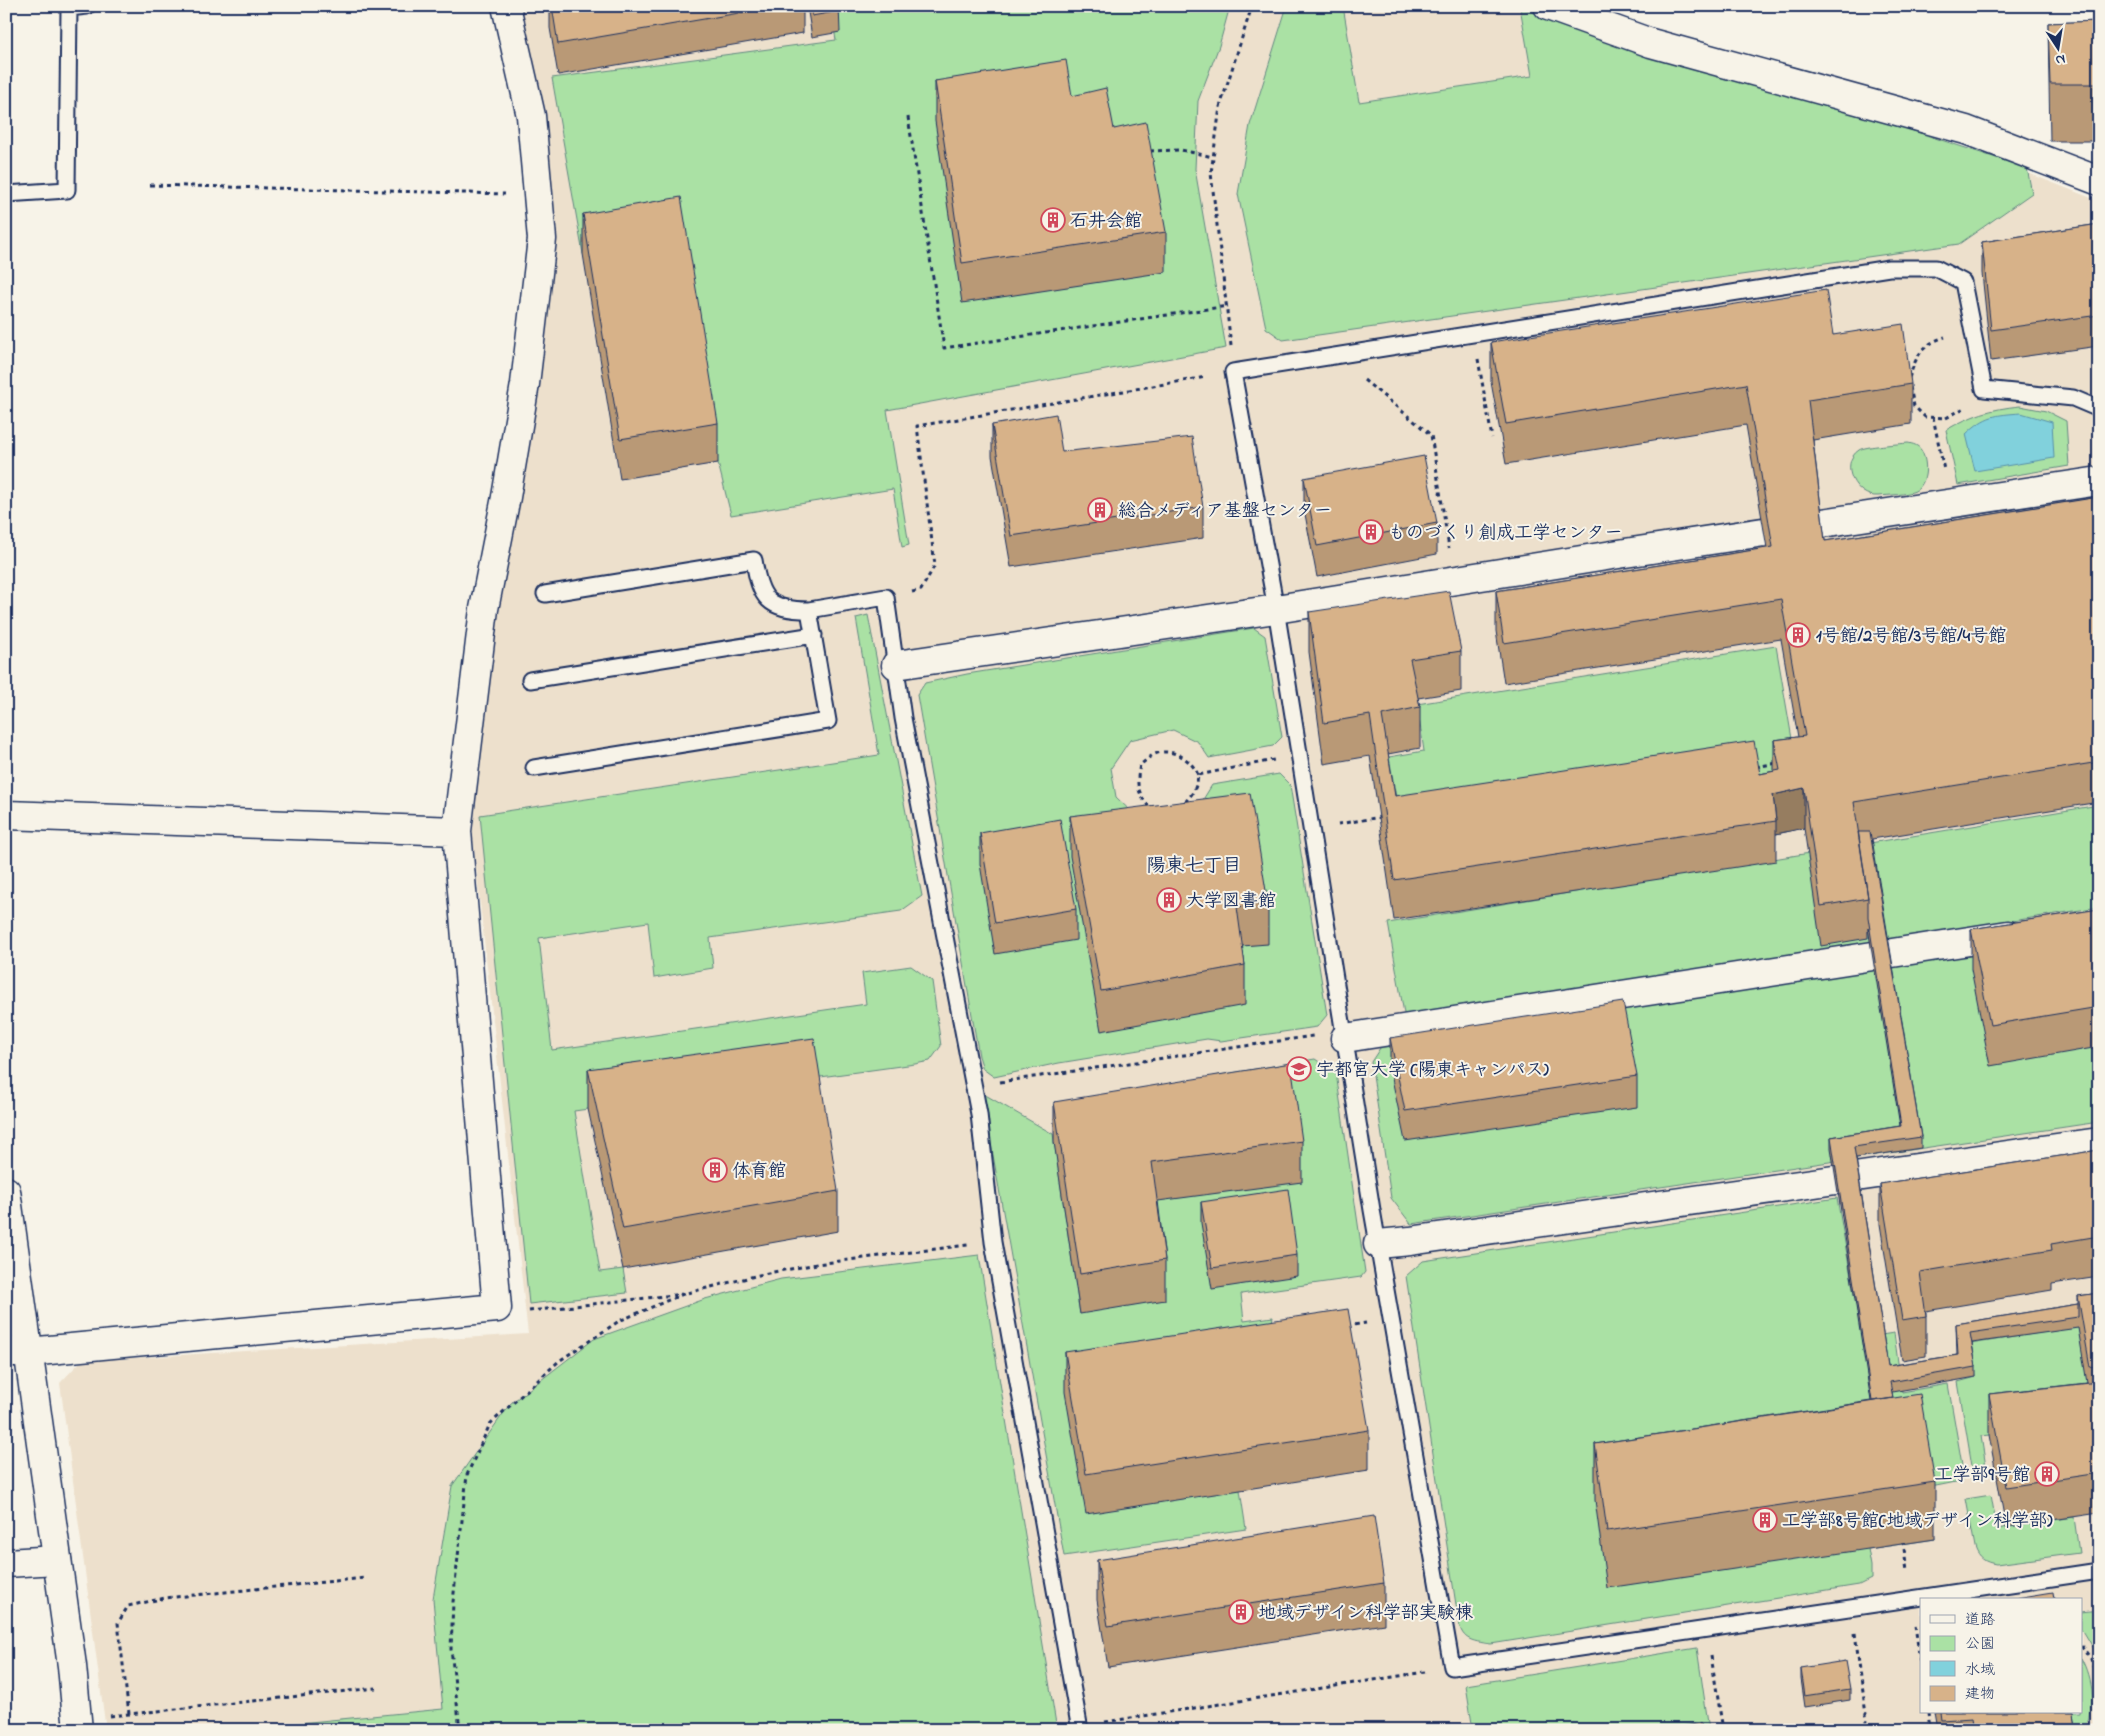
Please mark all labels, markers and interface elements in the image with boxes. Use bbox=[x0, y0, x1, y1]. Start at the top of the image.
north arrow bbox=[2032, 22, 2082, 72]
text: N bbox=[2054, 48, 2067, 71]
building icon: 石井会館 bbox=[1040, 207, 1066, 233]
place label: 石井会館 bbox=[1070, 209, 1142, 235]
building icon: 総合メディア基盤センター bbox=[1087, 497, 1113, 523]
place label: 総合メディア基盤センター bbox=[1118, 499, 1332, 525]
building icon: ものづくり創成工学センター bbox=[1358, 519, 1384, 545]
place label: ものづくり創成工学センター bbox=[1388, 521, 1623, 547]
building icon: 1号館/2号館/3号館/4号館 bbox=[1785, 622, 1811, 648]
place label: 1号館/2号館/3号館/4号館 bbox=[1816, 624, 2006, 650]
district label: 陽東七丁目 bbox=[1146, 853, 1242, 880]
building icon: 大学図書館 bbox=[1156, 887, 1182, 913]
place label: 大学図書館 bbox=[1186, 889, 1276, 915]
school or university icon: 宇都宮大学 (陽東キャンパス) bbox=[1286, 1056, 1312, 1082]
place label: 宇都宮大学 (陽東キャンパス) bbox=[1316, 1058, 1549, 1084]
building icon: 体育館 bbox=[702, 1157, 728, 1183]
place label: 体育館 bbox=[732, 1159, 786, 1185]
building icon: 工学部9号館 bbox=[2034, 1461, 2060, 1487]
place label: 工学部9号館 bbox=[1935, 1463, 2030, 1489]
building icon: 工学部8号館(地域デザイン科学部) bbox=[1752, 1507, 1778, 1533]
place label: 工学部8号館(地域デザイン科学部) bbox=[1782, 1509, 2053, 1535]
legend bbox=[1920, 1598, 2082, 1714]
building icon: 地域デザイン科学部実験棟 bbox=[1228, 1599, 1254, 1625]
place label: 地域デザイン科学部実験棟 bbox=[1258, 1601, 1473, 1627]
text: 道路 bbox=[1965, 1609, 1995, 1631]
text: 公園 bbox=[1965, 1633, 1995, 1655]
text: 水域 bbox=[1965, 1659, 1995, 1681]
text: 建物 bbox=[1965, 1683, 1995, 1705]

